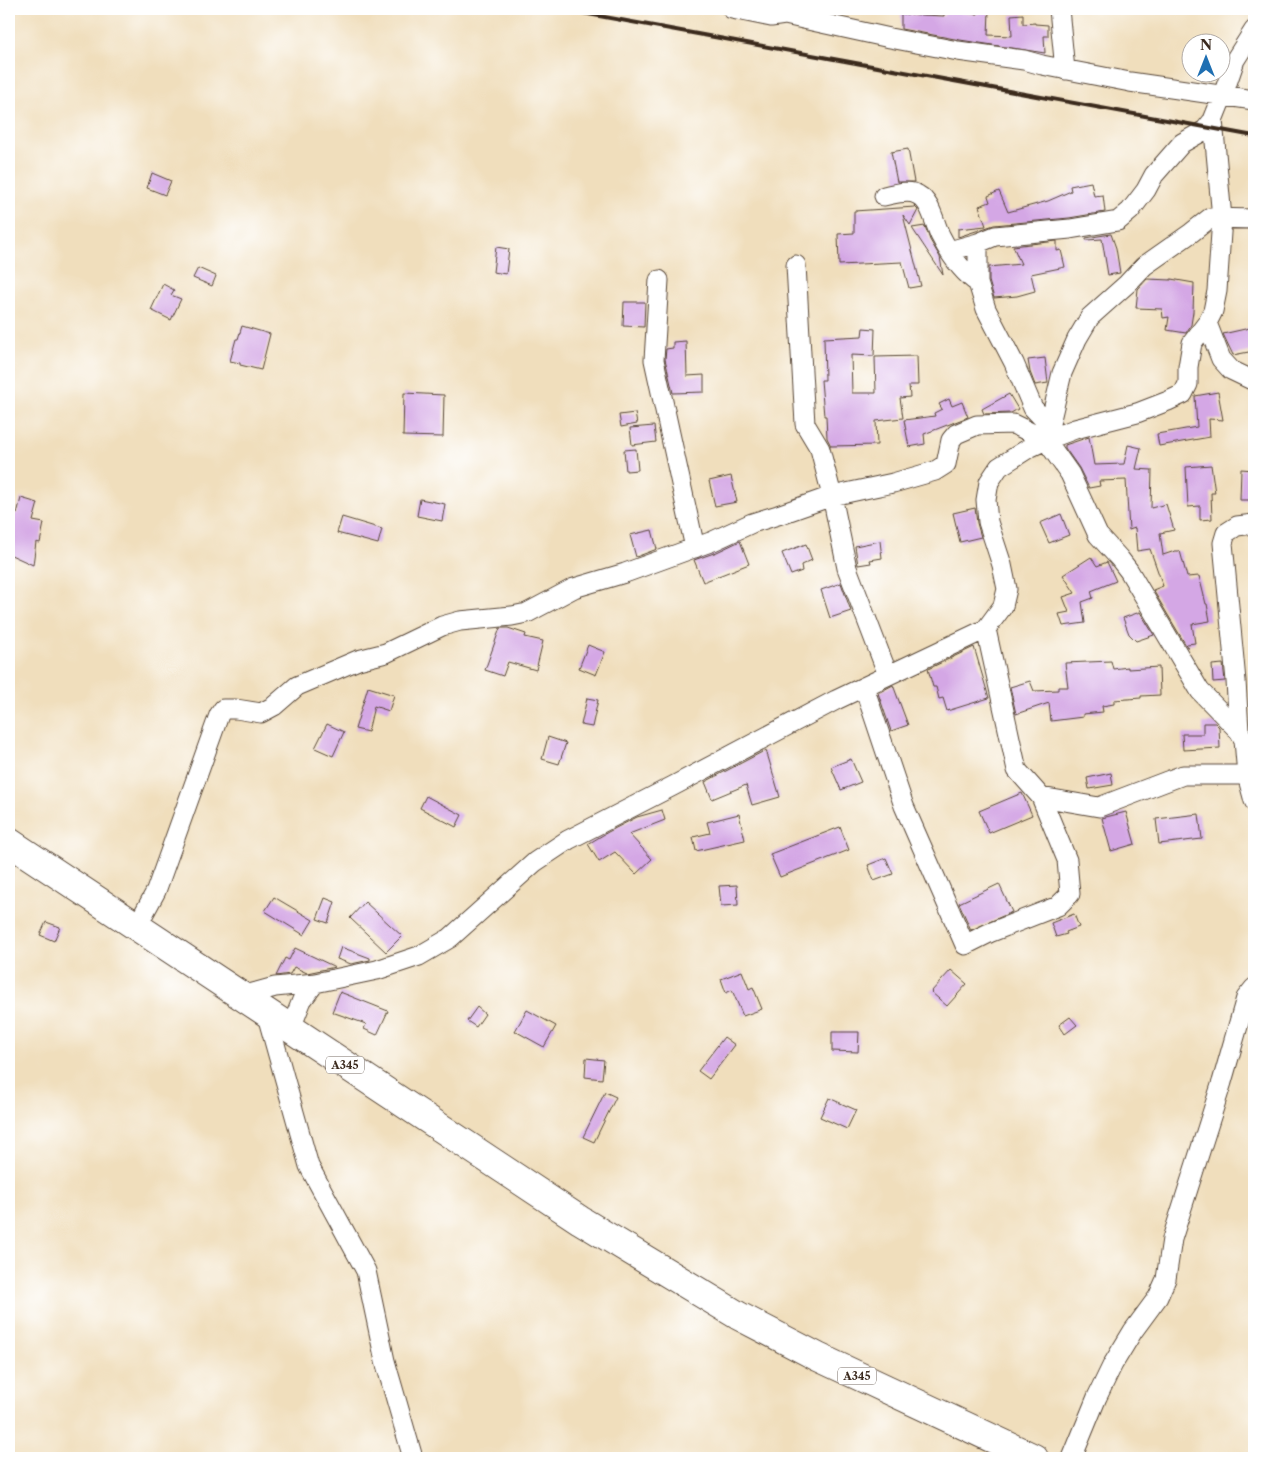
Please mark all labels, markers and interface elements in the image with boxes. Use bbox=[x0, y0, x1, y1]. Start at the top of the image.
north arrow bbox=[1180, 32, 1230, 82]
text: N bbox=[1200, 36, 1212, 54]
road number: A345 bbox=[326, 1056, 364, 1074]
road number: A345 bbox=[838, 1368, 876, 1384]

